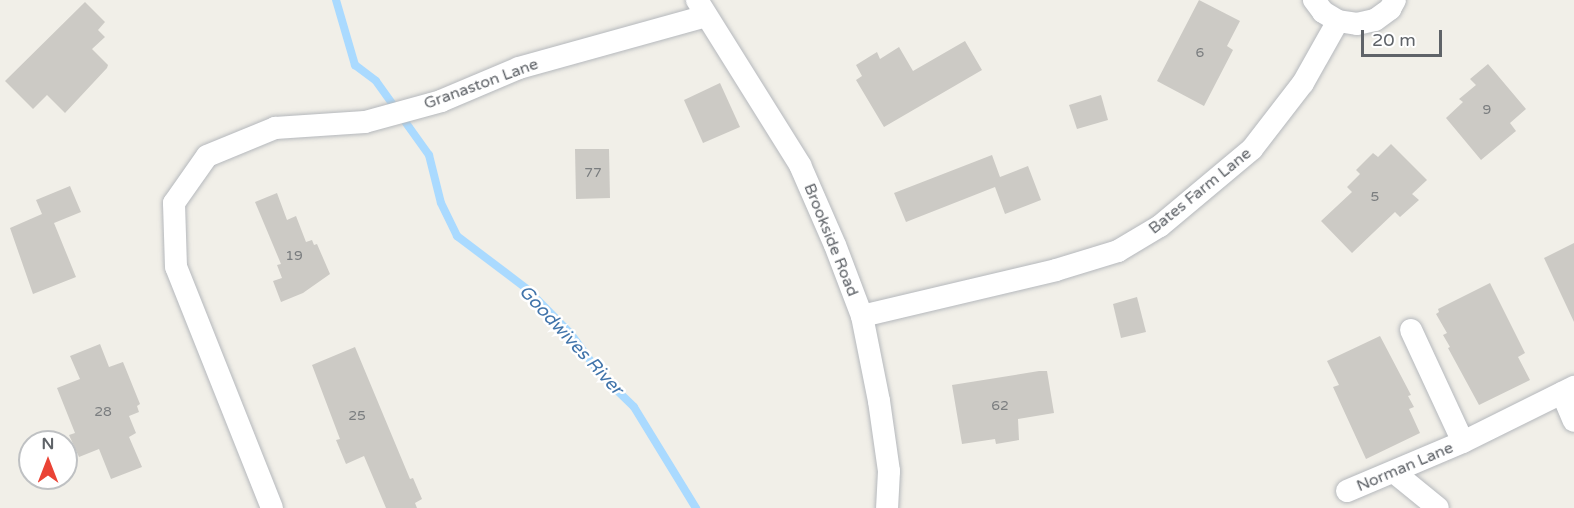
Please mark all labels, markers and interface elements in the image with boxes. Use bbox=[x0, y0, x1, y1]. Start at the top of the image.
scale bar bbox=[1364, 18, 1445, 56]
text: 20 m bbox=[1372, 29, 1416, 51]
house number: 6 bbox=[1196, 45, 1204, 61]
street label: Granaston Lane bbox=[421, 54, 541, 114]
house number: 9 bbox=[1483, 102, 1491, 118]
street label: Bates Farm Lane bbox=[1145, 144, 1255, 238]
house number: 77 bbox=[584, 165, 602, 181]
street label: Brookside Road bbox=[800, 181, 862, 299]
house number: 5 bbox=[1371, 189, 1379, 205]
house number: 19 bbox=[285, 248, 303, 264]
water label: Goodwives River bbox=[515, 281, 627, 399]
house number: 62 bbox=[991, 398, 1009, 414]
house number: 28 bbox=[94, 404, 112, 420]
house number: 25 bbox=[348, 408, 366, 424]
north arrow bbox=[18, 430, 78, 490]
text: N bbox=[42, 434, 54, 454]
street label: Norman Lane bbox=[1354, 438, 1456, 496]

